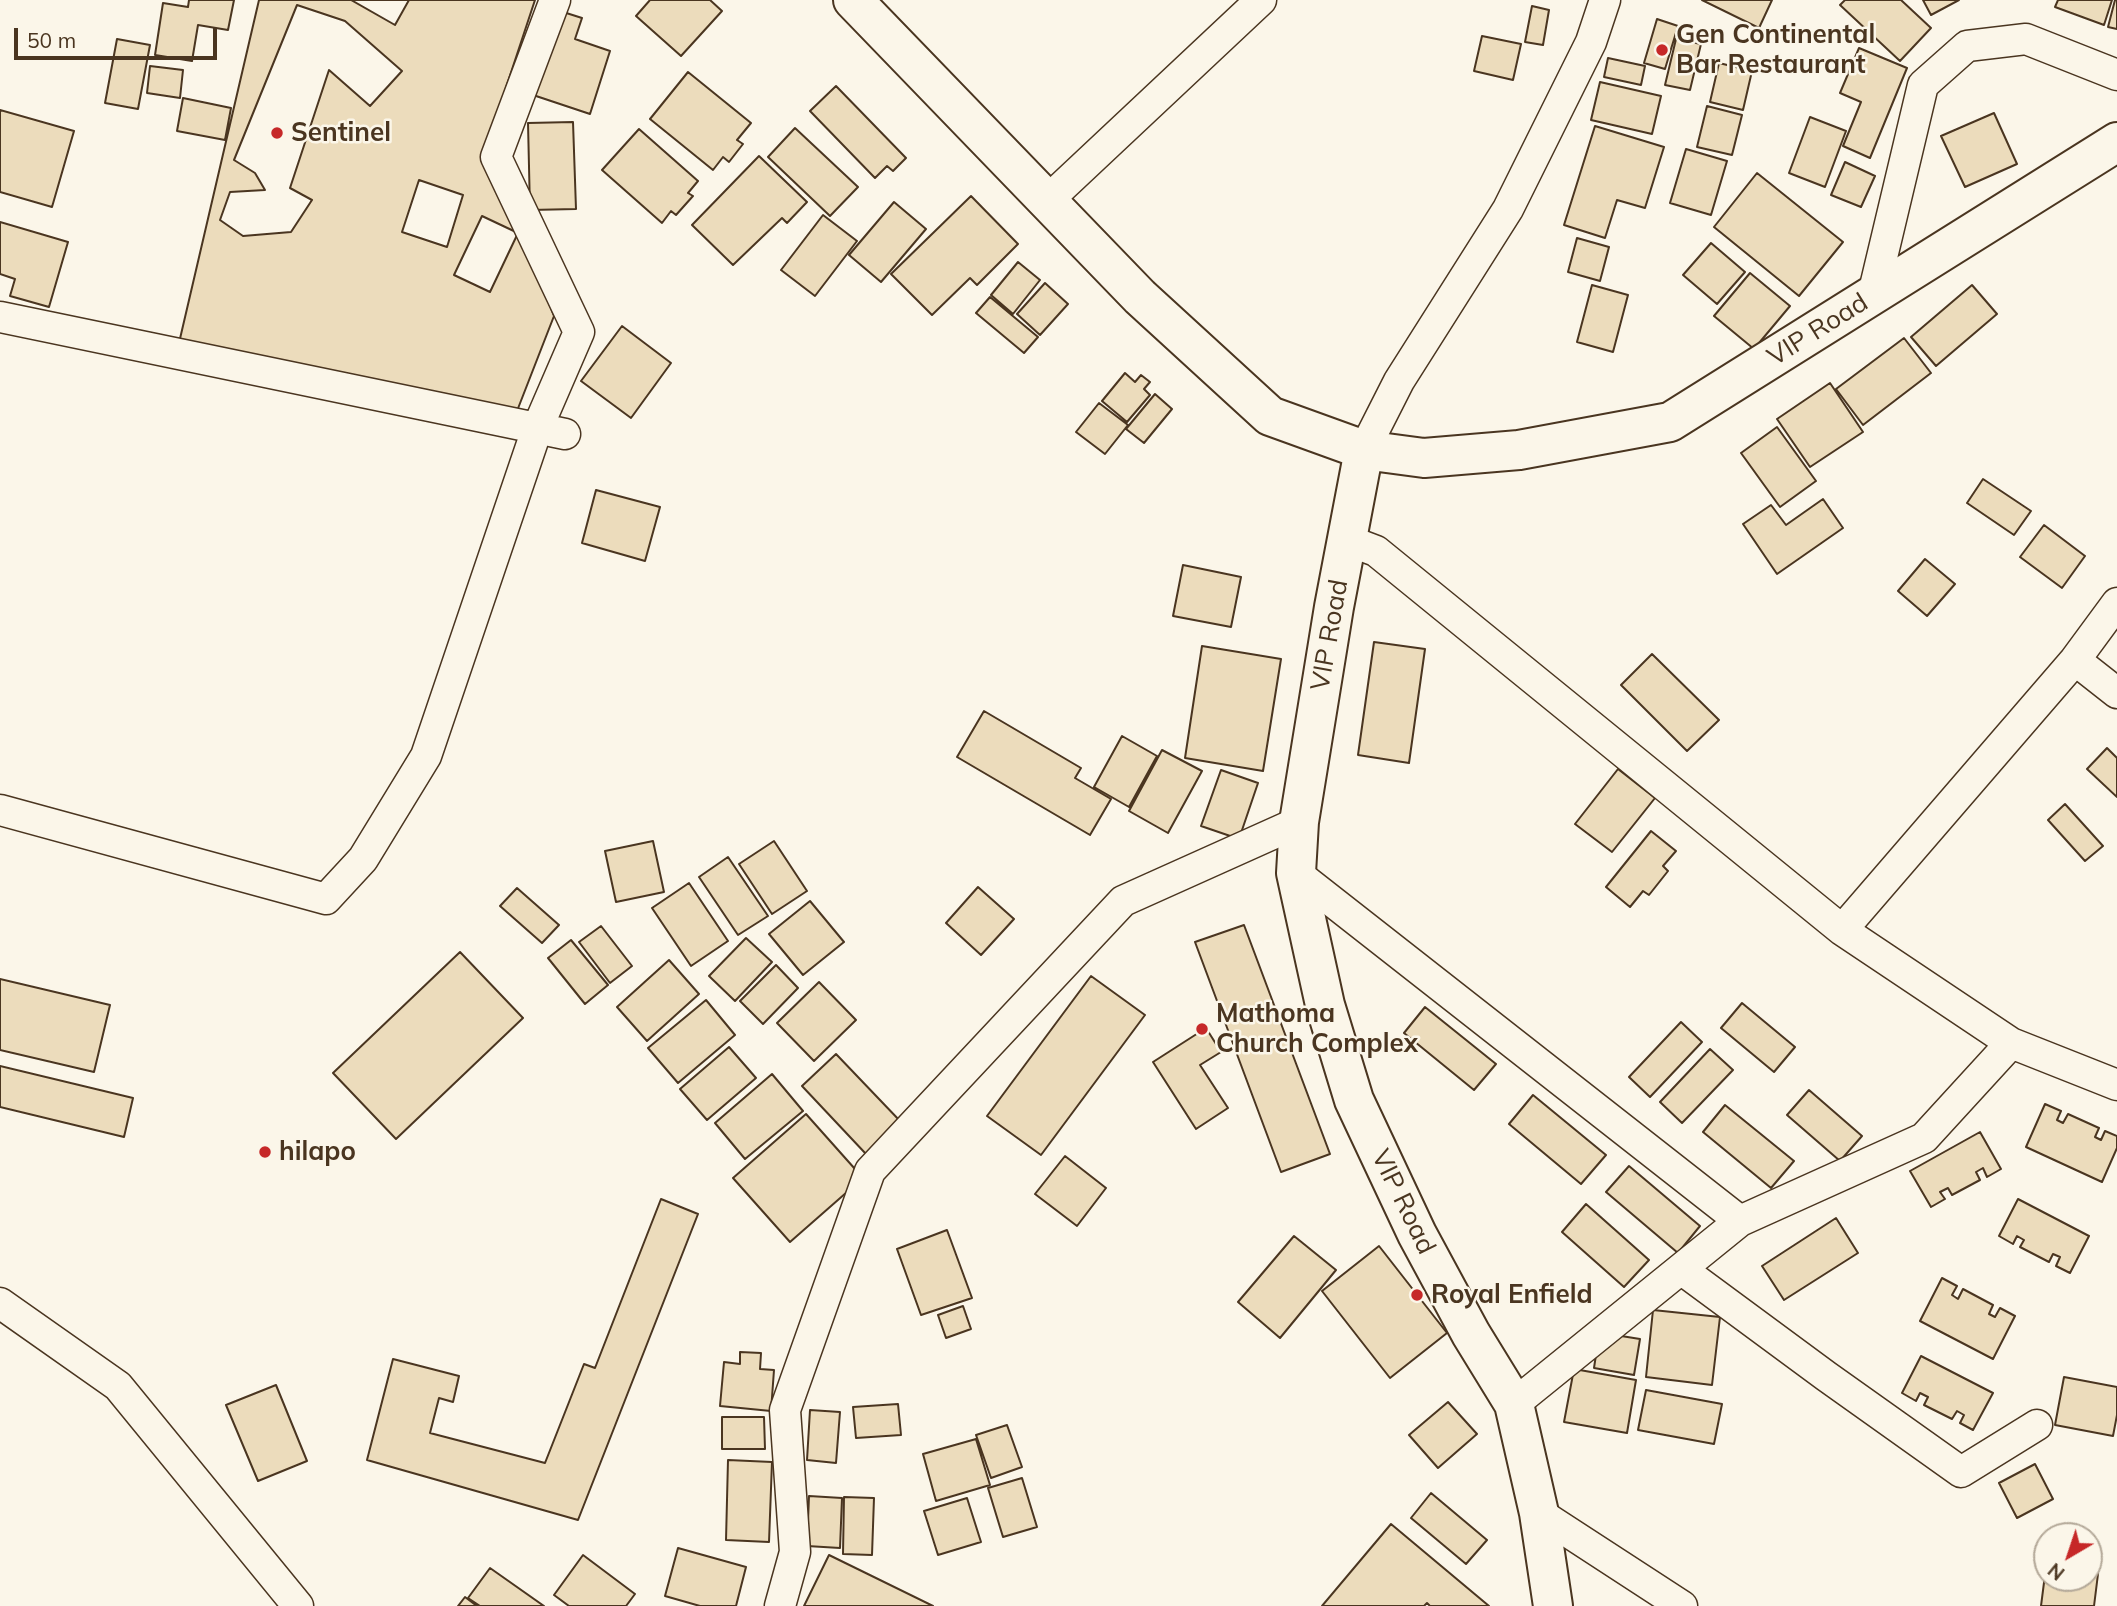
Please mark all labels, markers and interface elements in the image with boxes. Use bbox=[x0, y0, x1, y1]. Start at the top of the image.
scale bar bbox=[18, 14, 220, 58]
place label: Gen Continental Bar Restaurant bbox=[1676, 19, 1875, 80]
text: 50 m bbox=[27, 27, 76, 53]
marker: Gen Continental Bar Restaurant bbox=[1654, 42, 1670, 58]
place label: Sentinel bbox=[291, 117, 391, 149]
marker: Sentinel bbox=[269, 125, 285, 141]
street label: VIP Road bbox=[1762, 287, 1874, 373]
street label: VIP Road bbox=[1305, 577, 1355, 693]
place label: Mathoma Church Complex bbox=[1216, 998, 1418, 1060]
marker: Mathoma Church Complex bbox=[1194, 1021, 1210, 1037]
place label: hilapo bbox=[279, 1136, 356, 1168]
marker: hilapo bbox=[257, 1144, 273, 1160]
street label: VIP Road bbox=[1364, 1145, 1442, 1259]
place label: Royal Enfield bbox=[1431, 1279, 1593, 1311]
marker: Royal Enfield bbox=[1409, 1287, 1425, 1303]
north arrow bbox=[2033, 1522, 2103, 1592]
text: N bbox=[2043, 1558, 2069, 1586]

